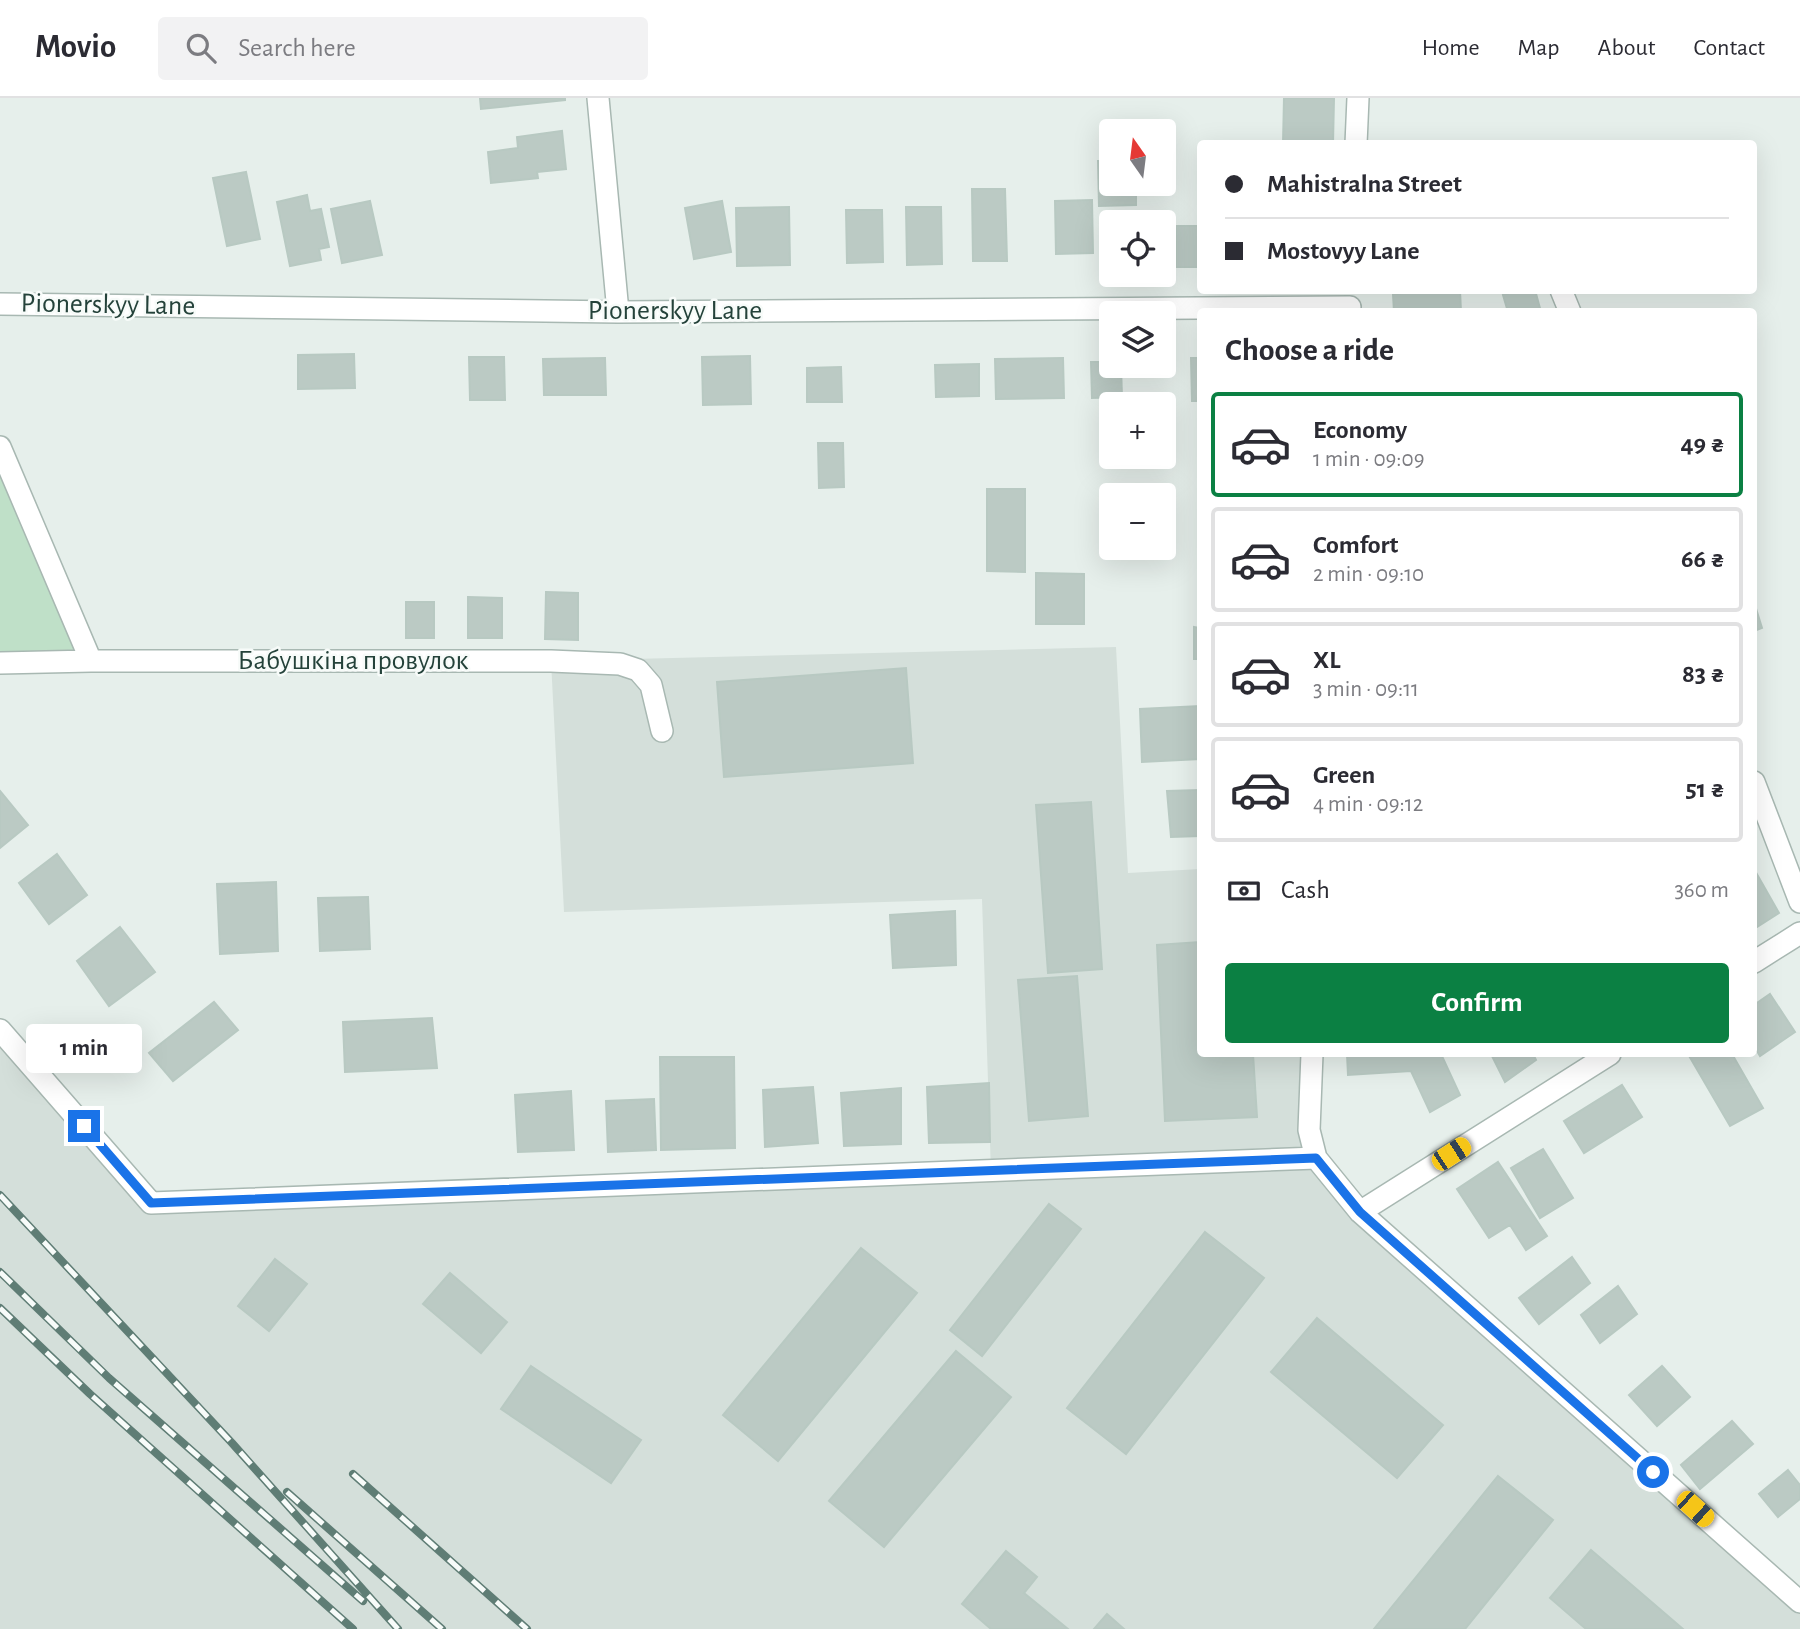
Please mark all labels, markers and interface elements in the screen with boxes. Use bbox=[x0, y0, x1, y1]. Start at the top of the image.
search box bbox=[158, 17, 648, 80]
icon: search bbox=[182, 29, 220, 67]
text: Movio bbox=[35, 31, 116, 64]
text: Search here bbox=[238, 35, 356, 61]
text: Home bbox=[1422, 36, 1480, 60]
text: Map bbox=[1518, 36, 1560, 60]
text: About bbox=[1598, 36, 1655, 60]
text: Contact bbox=[1693, 36, 1765, 60]
north arrow bbox=[1099, 119, 1176, 196]
map controls bbox=[1099, 119, 1176, 560]
text: Mahistralna Street bbox=[1267, 171, 1462, 197]
button: locate bbox=[1099, 210, 1176, 287]
text: Mostovyy Lane bbox=[1267, 238, 1420, 264]
street label: Pionerskyy Lane bbox=[21, 289, 195, 321]
street label: Pionerskyy Lane bbox=[588, 297, 762, 325]
button: layers bbox=[1099, 301, 1176, 378]
text: Choose a ride bbox=[1225, 334, 1394, 366]
button: + bbox=[1099, 392, 1176, 469]
icon: car bbox=[1229, 413, 1292, 476]
text: Economy bbox=[1313, 417, 1407, 443]
text: 49 ₴ bbox=[1680, 431, 1725, 457]
text: 1 min · 09:09 bbox=[1313, 448, 1425, 471]
button: − bbox=[1099, 483, 1176, 560]
icon: car bbox=[1229, 528, 1292, 591]
text: Comfort bbox=[1313, 532, 1398, 558]
text: 66 ₴ bbox=[1681, 546, 1725, 572]
text: 2 min · 09:10 bbox=[1313, 563, 1424, 586]
icon: car bbox=[1229, 643, 1292, 706]
street label: Бабушкіна провулок bbox=[238, 647, 469, 675]
text: XL bbox=[1313, 647, 1340, 673]
text: 83 ₴ bbox=[1682, 661, 1725, 687]
text: 3 min · 09:11 bbox=[1313, 678, 1419, 701]
icon: car bbox=[1229, 758, 1292, 821]
text: Green bbox=[1313, 762, 1375, 788]
text: 51 ₴ bbox=[1685, 776, 1725, 802]
text: 4 min · 09:12 bbox=[1313, 793, 1423, 816]
icon: cash bbox=[1225, 872, 1263, 910]
text: Cash bbox=[1281, 877, 1330, 903]
text: 360 m bbox=[1674, 879, 1729, 902]
button: Confirm bbox=[1225, 963, 1729, 1043]
callout: 1 min bbox=[26, 1024, 142, 1074]
text: 1 min bbox=[60, 1037, 108, 1060]
route end bbox=[68, 1110, 100, 1142]
car bbox=[1428, 1134, 1475, 1174]
route start bbox=[1637, 1456, 1669, 1488]
car bbox=[1673, 1487, 1718, 1531]

